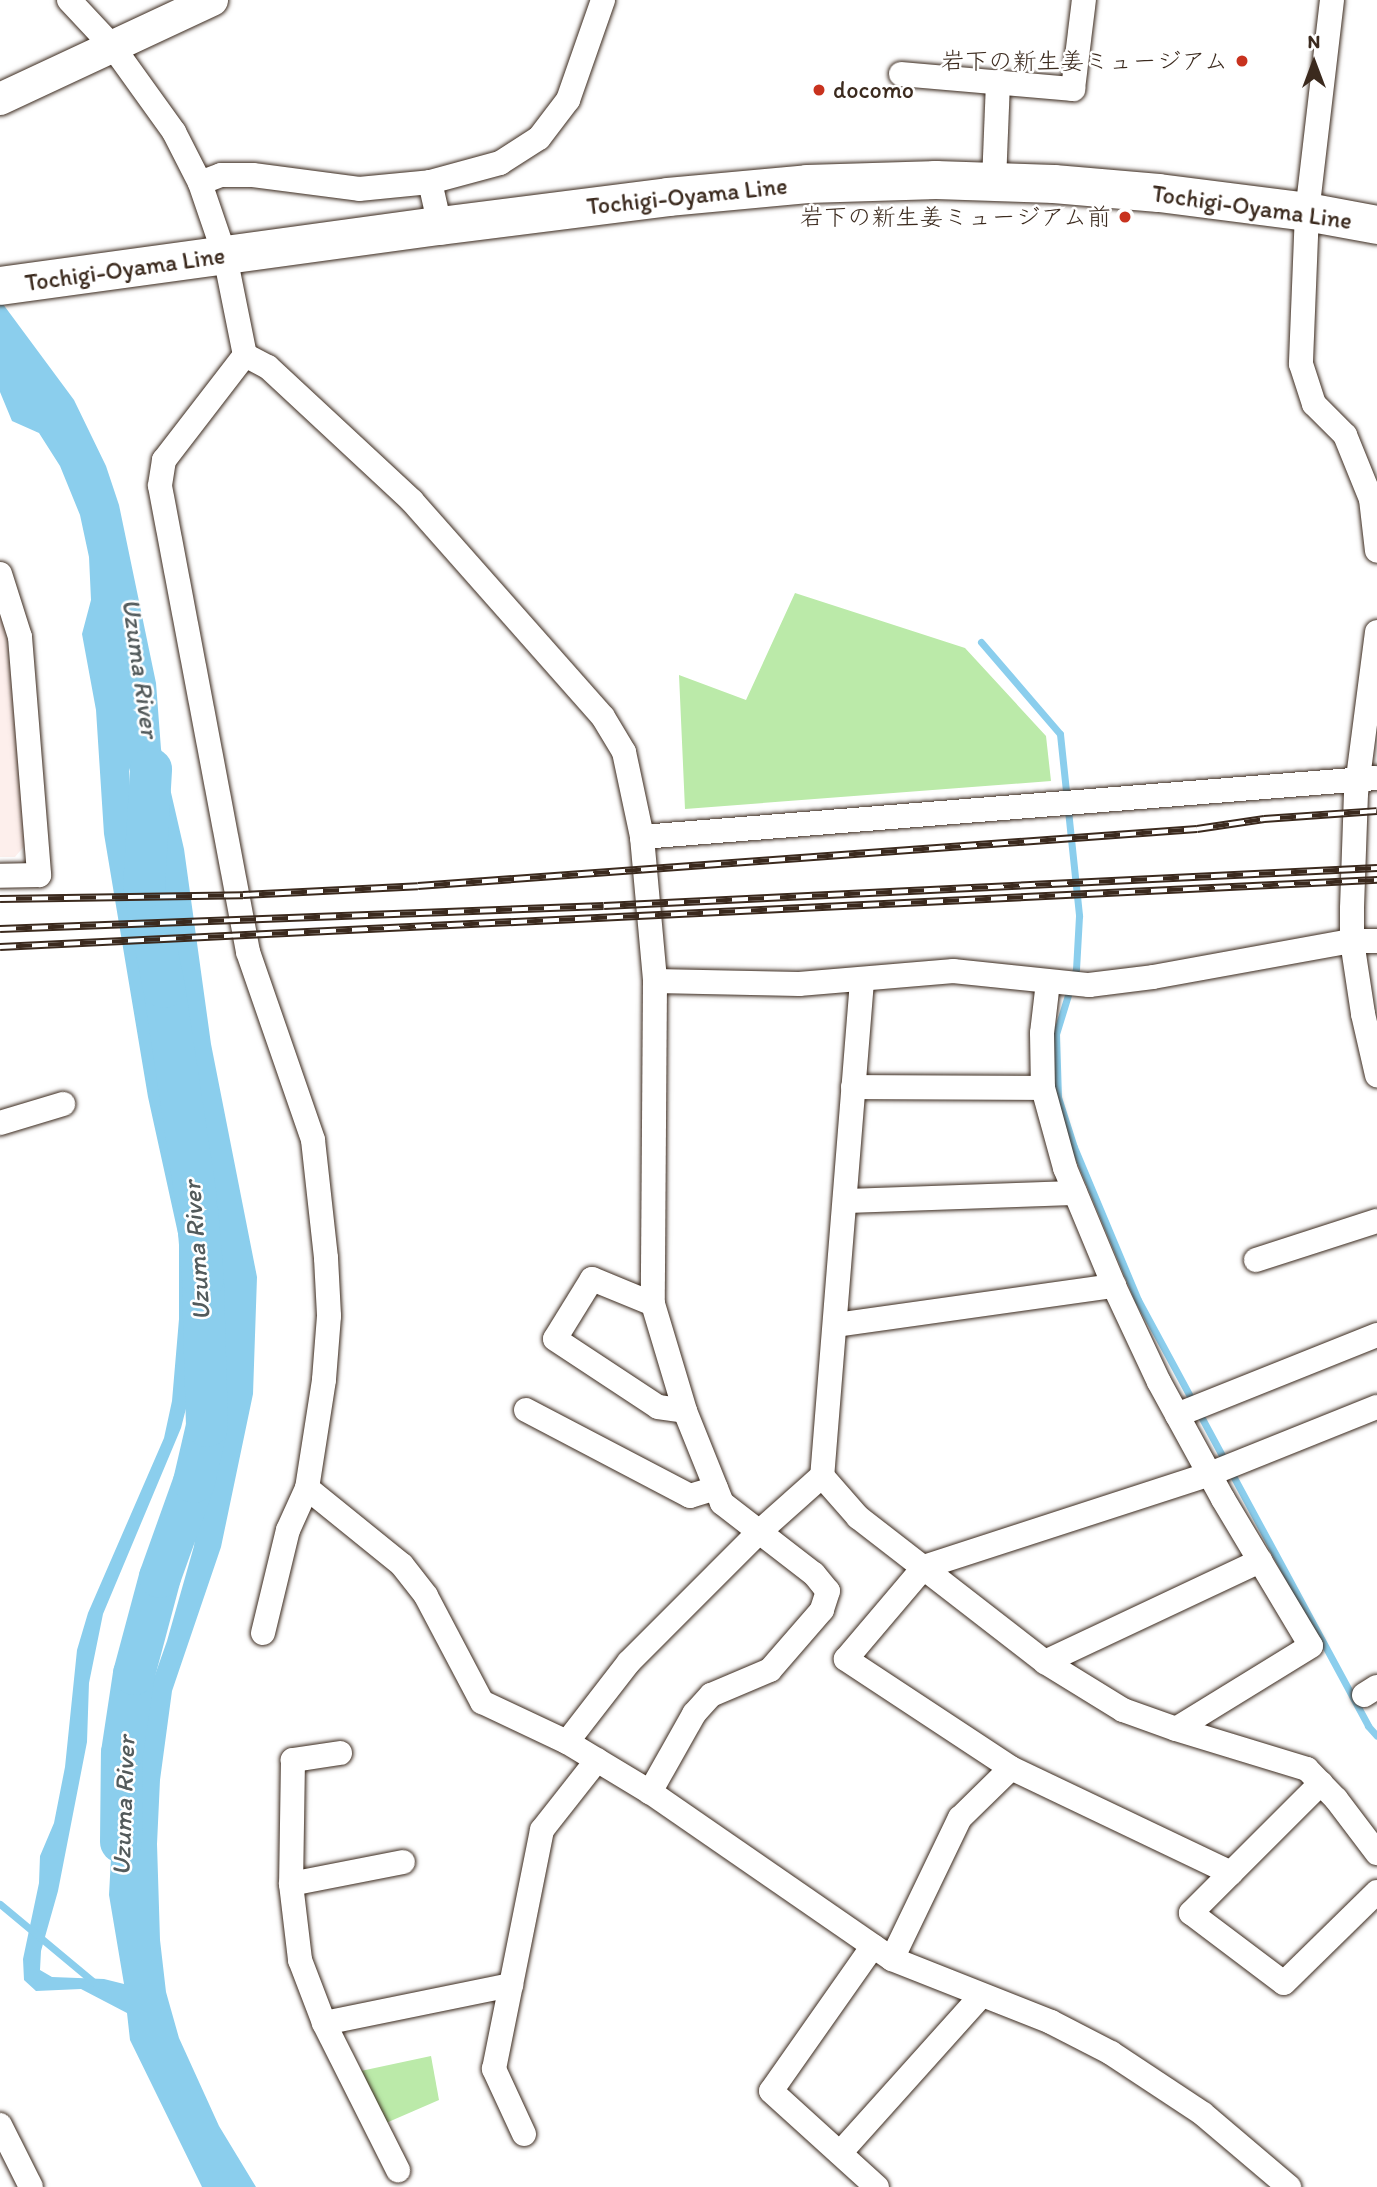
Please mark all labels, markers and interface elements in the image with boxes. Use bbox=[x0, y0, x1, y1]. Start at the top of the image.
north arrow bbox=[1279, 28, 1349, 98]
text: N bbox=[1308, 30, 1320, 53]
place label: 岩下の新生姜ミュージアム bbox=[940, 47, 1228, 75]
marker: 岩下の新生姜ミュージアム bbox=[1234, 53, 1250, 69]
place label: docomo bbox=[833, 76, 914, 104]
marker: docomo bbox=[811, 82, 827, 98]
street label: Tochigi-Oyama Line bbox=[585, 171, 789, 221]
street label: Tochigi-Oyama Line bbox=[1150, 179, 1354, 235]
place label: 岩下の新生姜ミュージアム前 bbox=[799, 203, 1111, 231]
marker: 岩下の新生姜ミュージアム前 bbox=[1117, 209, 1133, 225]
street label: Tochigi-Oyama Line bbox=[23, 241, 227, 297]
water label: Uzuma River bbox=[115, 597, 165, 739]
water label: Uzuma River bbox=[177, 1180, 217, 1322]
water label: Uzuma River bbox=[106, 1736, 142, 1876]

